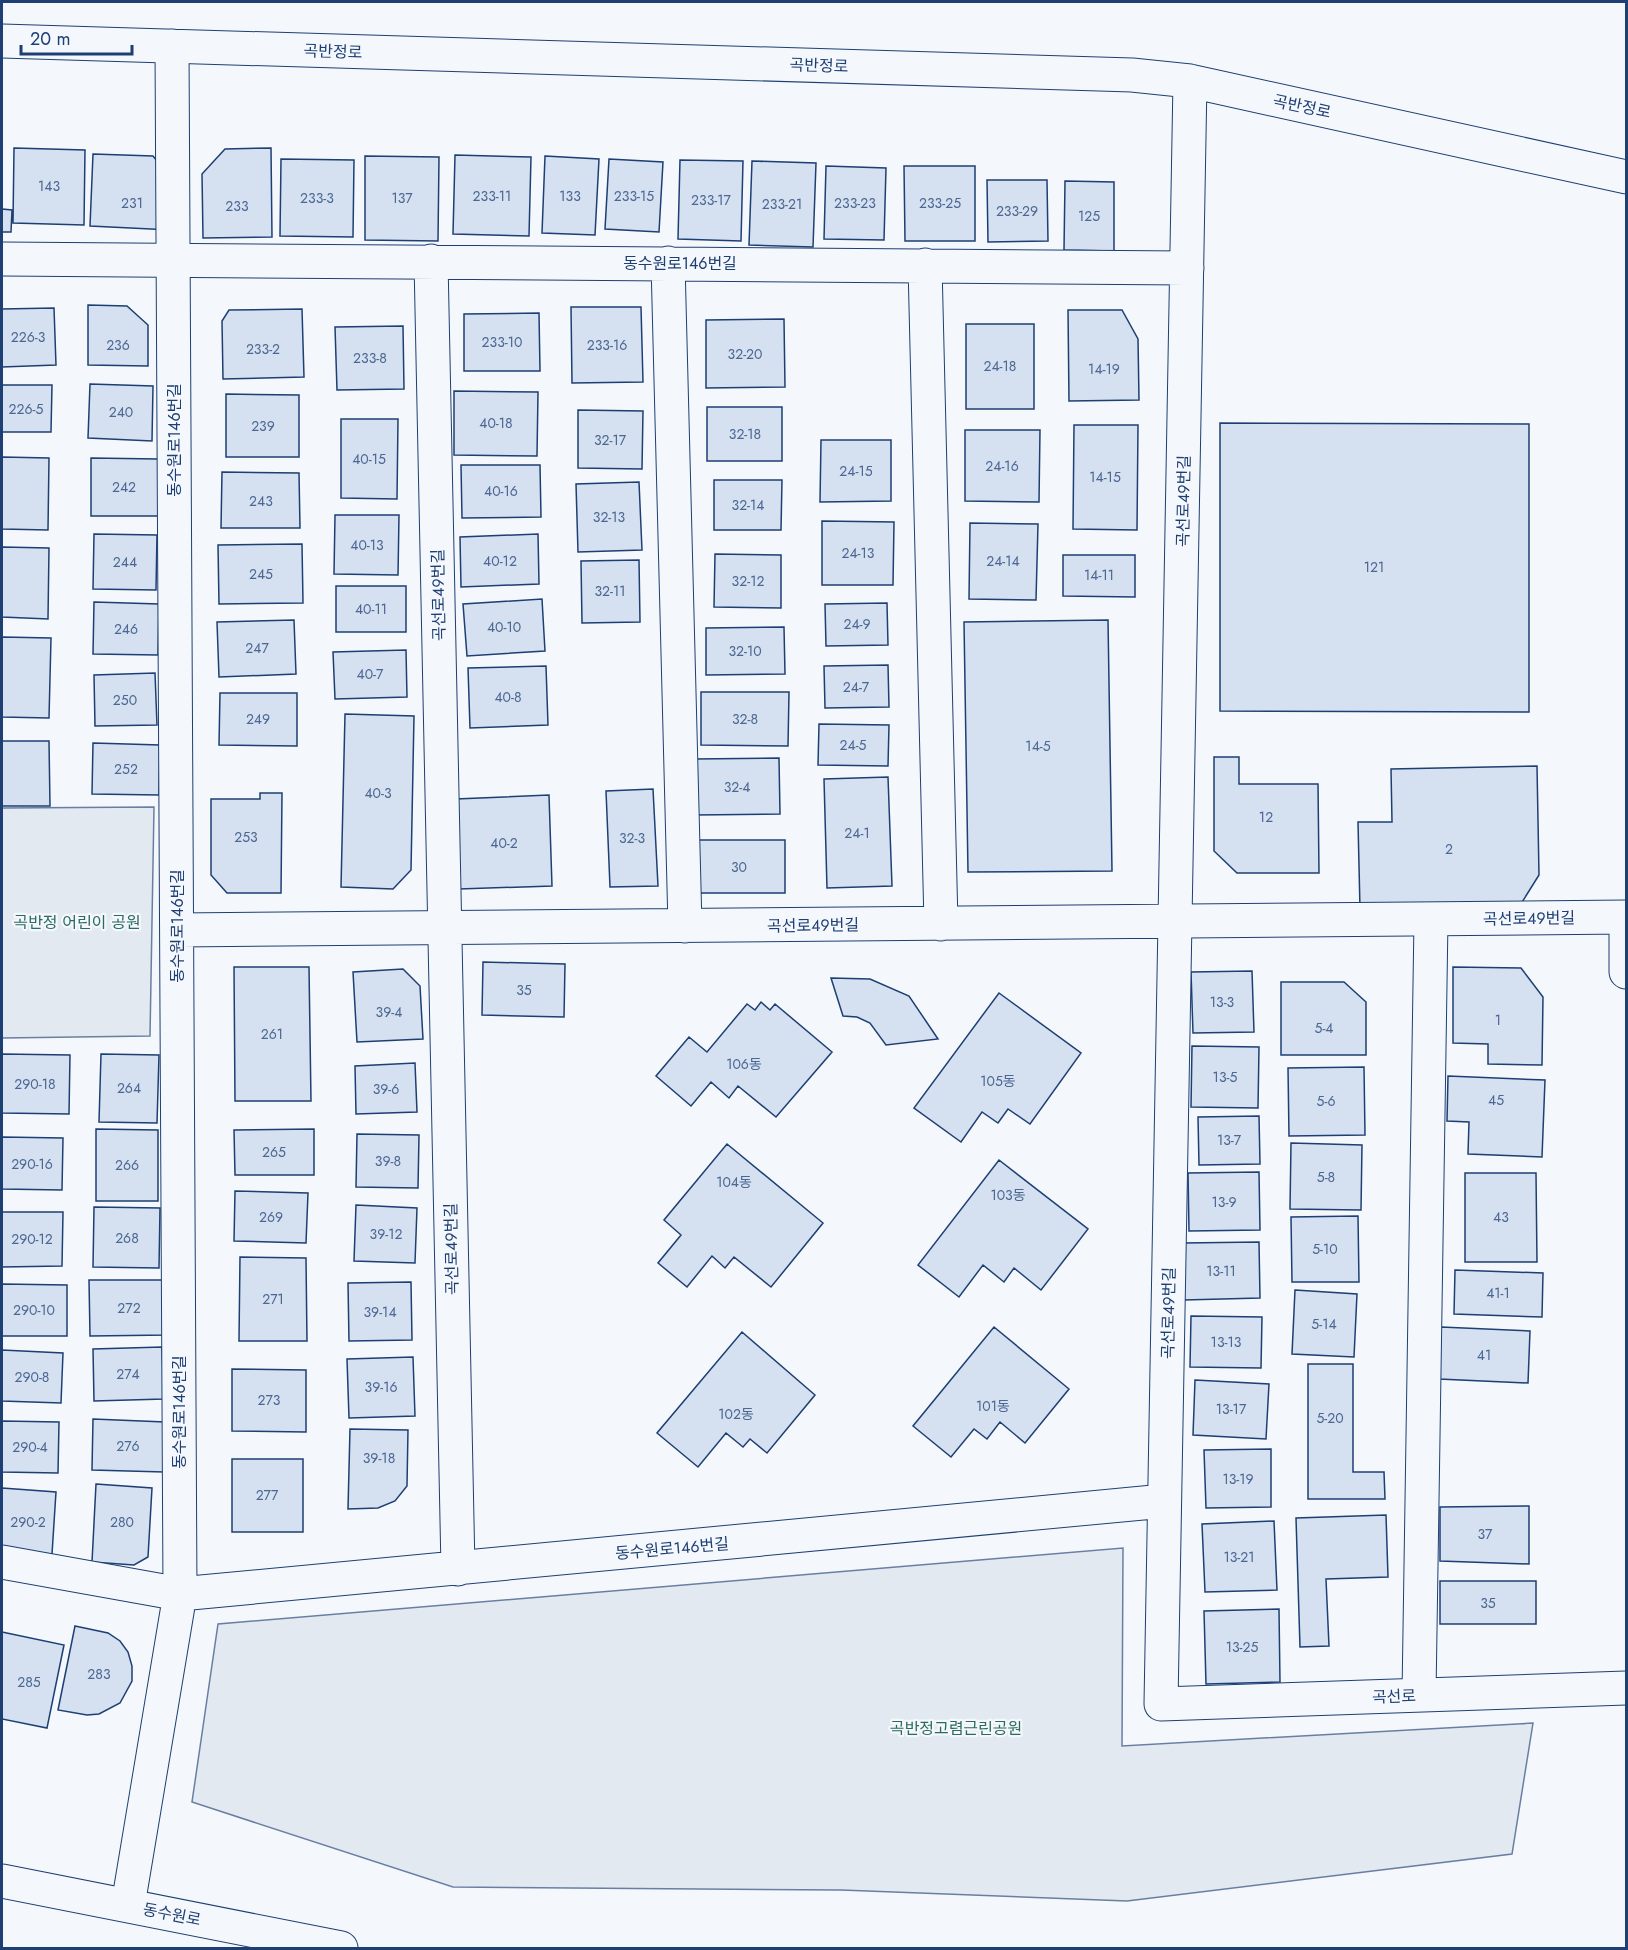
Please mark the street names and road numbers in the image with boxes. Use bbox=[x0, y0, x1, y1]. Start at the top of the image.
street label: 곡반정로 bbox=[303, 39, 363, 64]
street label: 곡반정로 bbox=[789, 53, 849, 78]
street label: 곡반정로 bbox=[1271, 89, 1333, 124]
street label: 동수원로146번길 bbox=[623, 252, 737, 275]
street label: 동수원로146번길 bbox=[163, 383, 186, 497]
street label: 곡선로49번길 bbox=[1171, 455, 1196, 547]
street label: 곡선로49번길 bbox=[426, 549, 451, 641]
street label: 동수원로146번길 bbox=[166, 869, 189, 983]
street label: 곡선로49번길 bbox=[1483, 906, 1575, 931]
street label: 곡선로49번길 bbox=[767, 913, 859, 938]
street label: 곡선로49번길 bbox=[439, 1203, 464, 1295]
street label: 곡선로49번길 bbox=[1156, 1267, 1181, 1359]
street label: 동수원로146번길 bbox=[168, 1355, 191, 1469]
street label: 동수원로146번길 bbox=[614, 1532, 730, 1565]
street label: 곡선로 bbox=[1372, 1684, 1417, 1709]
street label: 동수원로 bbox=[141, 1898, 203, 1931]

